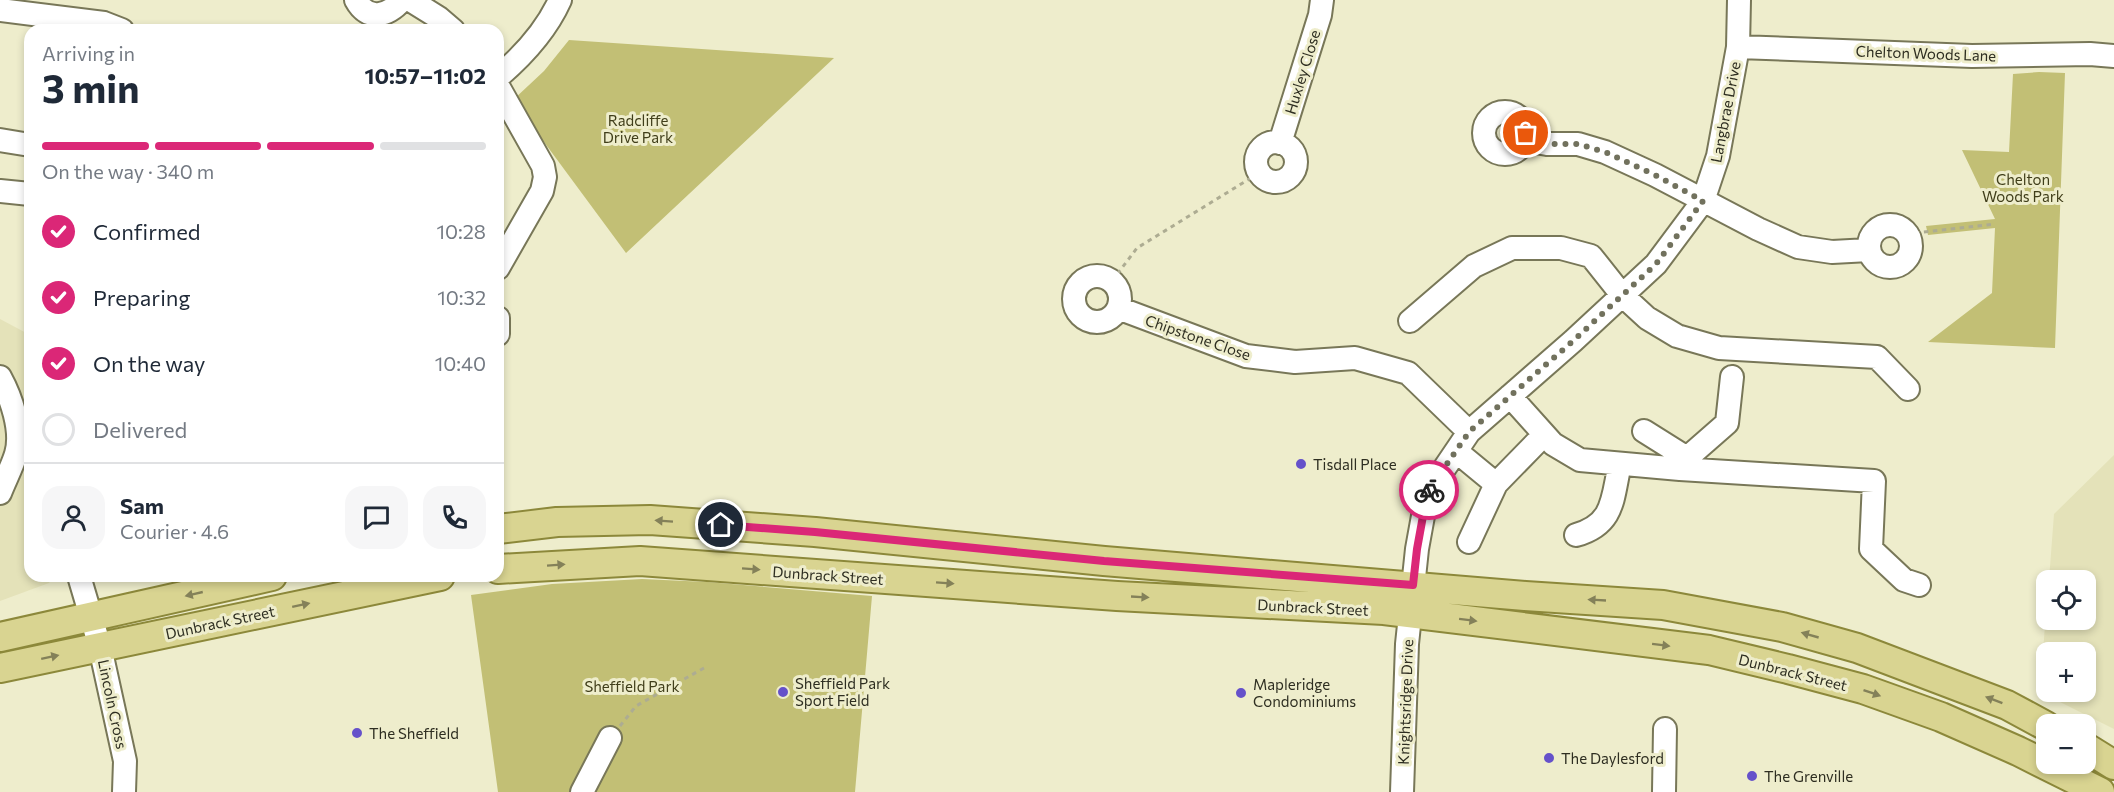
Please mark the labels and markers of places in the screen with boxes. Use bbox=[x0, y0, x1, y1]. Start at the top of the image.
pin bbox=[1500, 107, 1551, 158]
place label: Tisdall Place bbox=[1313, 455, 1397, 473]
marker: Tisdall Place bbox=[1294, 457, 1308, 471]
pin bbox=[695, 499, 746, 550]
place label: Sheffield Park Sport Field bbox=[795, 674, 890, 709]
place label: Mapleridge Condominiums bbox=[1253, 675, 1356, 710]
marker: Sheffield Park Sport Field bbox=[776, 685, 790, 699]
marker: Mapleridge Condominiums bbox=[1234, 686, 1248, 700]
place label: The Sheffield bbox=[369, 724, 459, 742]
marker: The Sheffield bbox=[350, 726, 364, 740]
place label: The Daylesford bbox=[1561, 749, 1664, 767]
marker: The Daylesford bbox=[1542, 751, 1556, 765]
place label: The Grenville bbox=[1764, 767, 1853, 785]
marker: The Grenville bbox=[1745, 769, 1759, 783]

